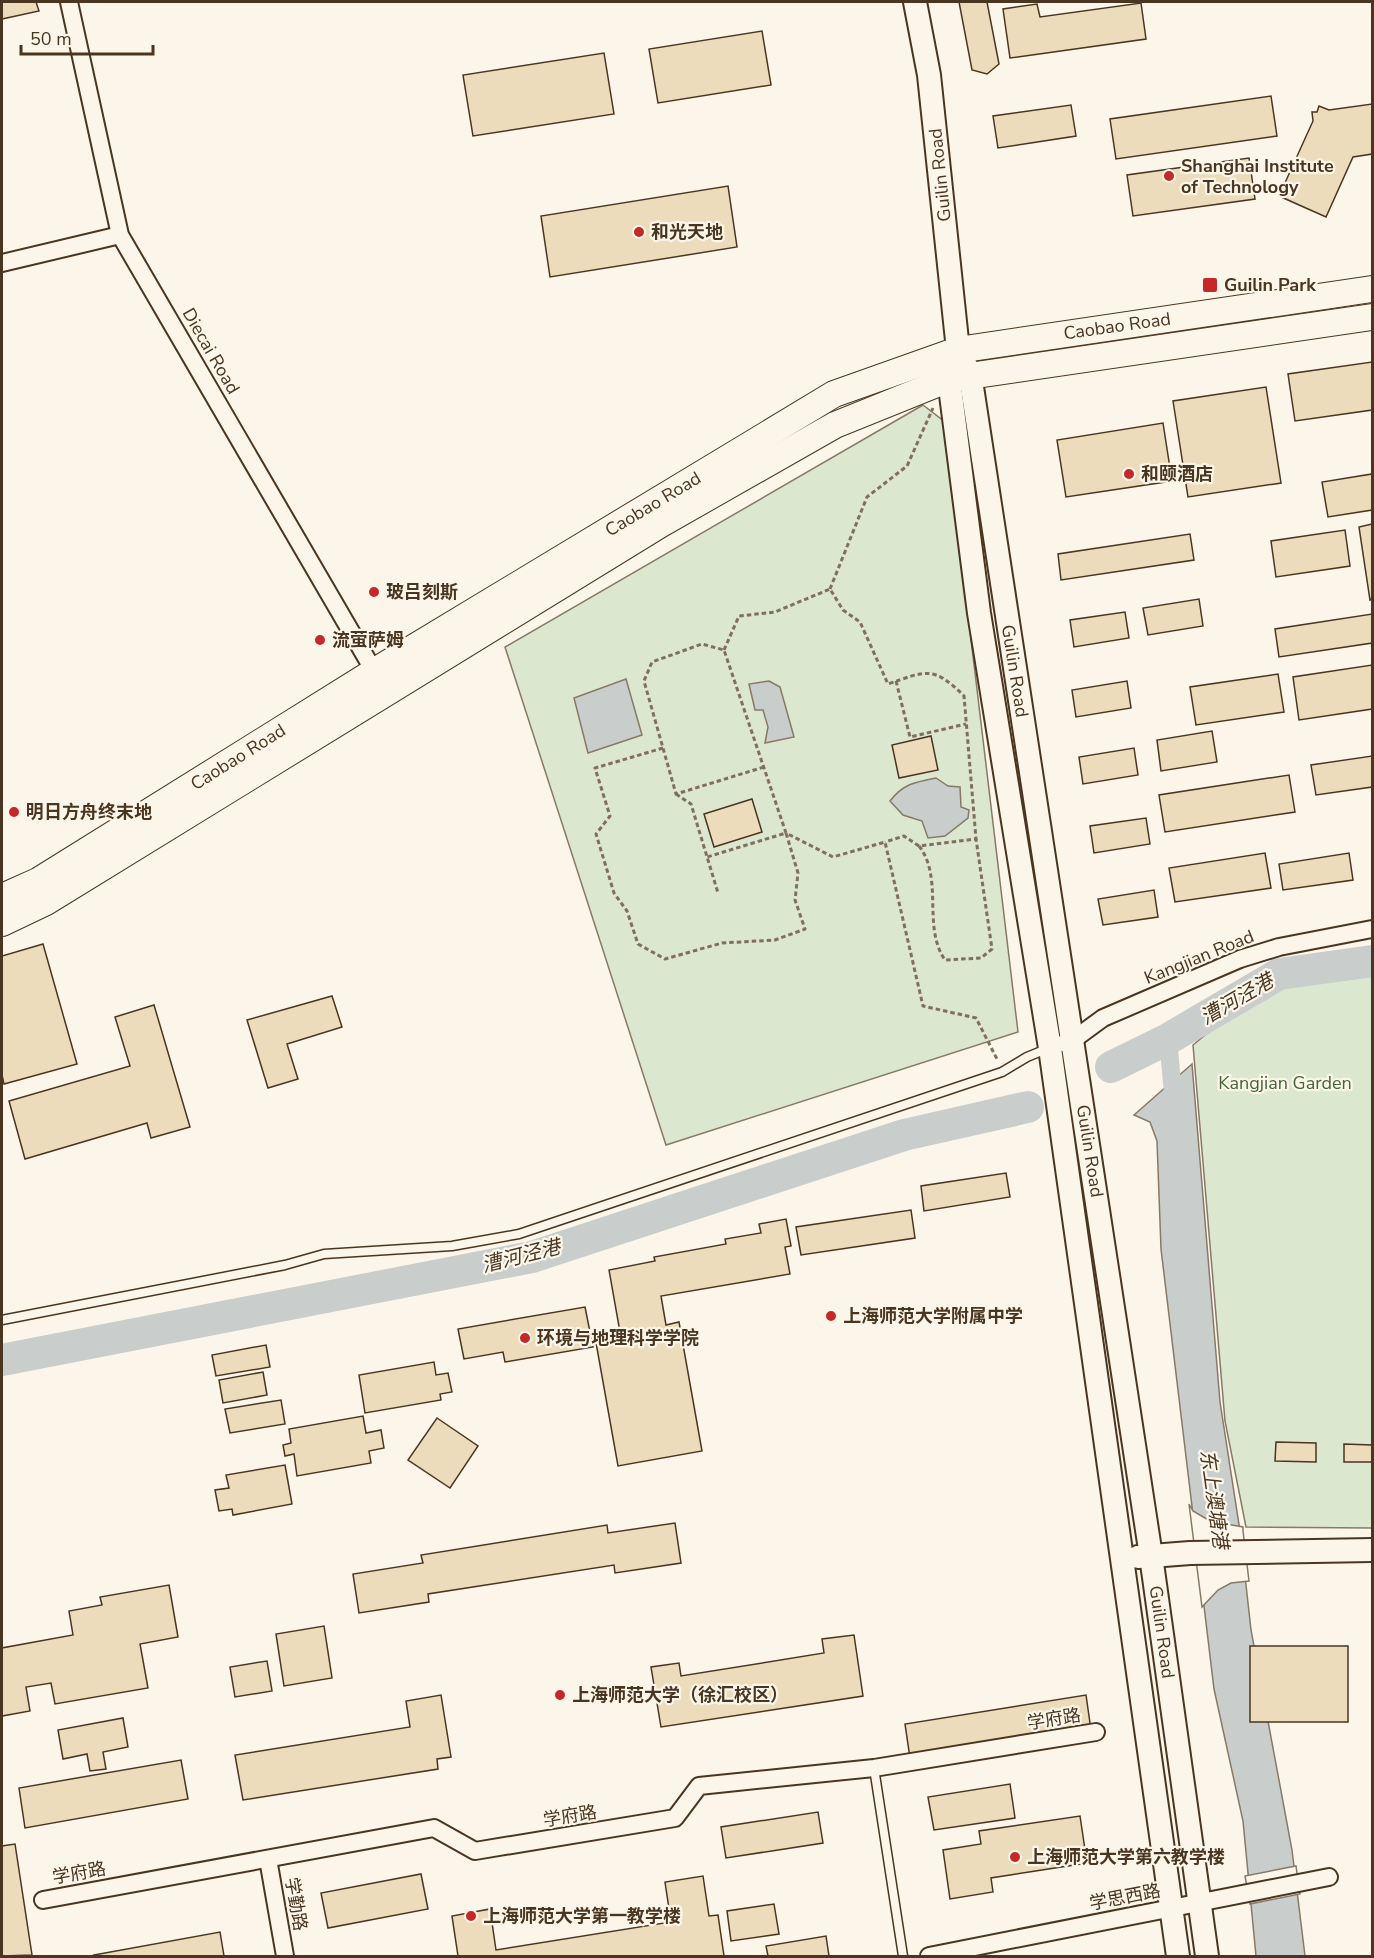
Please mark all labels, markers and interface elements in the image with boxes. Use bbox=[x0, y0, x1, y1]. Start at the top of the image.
scale bar bbox=[21, 18, 153, 56]
text: 50 m bbox=[30, 27, 72, 51]
street label: Guilin Road bbox=[923, 127, 957, 223]
place label: Shanghai Institute of Technology bbox=[1181, 154, 1334, 199]
marker: Shanghai Institute of Technology bbox=[1162, 169, 1176, 183]
place label: 和光天地 bbox=[651, 220, 723, 244]
marker: 和光天地 bbox=[632, 225, 646, 239]
place label: Guilin Park bbox=[1224, 273, 1316, 297]
marker: Guilin Park bbox=[1201, 276, 1219, 294]
street label: Diecai Road bbox=[177, 304, 245, 398]
street label: Caobao Road bbox=[1062, 307, 1172, 345]
place label: 和颐酒店 bbox=[1141, 462, 1213, 486]
street label: Caobao Road bbox=[601, 466, 705, 542]
marker: 和颐酒店 bbox=[1122, 467, 1136, 481]
place label: 玻吕刻斯 bbox=[386, 580, 458, 604]
marker: 玻吕刻斯 bbox=[367, 585, 381, 599]
street label: Guilin Road bbox=[996, 623, 1034, 719]
place label: 流萤萨姆 bbox=[332, 628, 404, 652]
marker: 流萤萨姆 bbox=[313, 633, 327, 647]
street label: Caobao Road bbox=[186, 718, 290, 796]
place label: 明日方舟终末地 bbox=[26, 800, 152, 824]
marker: 明日方舟终末地 bbox=[7, 805, 21, 819]
street label: Kangjian Road bbox=[1141, 924, 1257, 990]
water label: 漕河泾港 bbox=[1196, 966, 1281, 1031]
park label: Kangjian Garden bbox=[1218, 1071, 1352, 1095]
street label: Guilin Road bbox=[1071, 1103, 1109, 1199]
water label: 漕河泾港 bbox=[479, 1232, 566, 1279]
place label: 上海师范大学附属中学 bbox=[843, 1304, 1023, 1328]
marker: 上海师范大学附属中学 bbox=[824, 1309, 838, 1323]
place label: 环境与地理科学学院 bbox=[537, 1326, 699, 1350]
marker: 环境与地理科学学院 bbox=[518, 1331, 532, 1345]
water label: 东上澳塘港 bbox=[1194, 1448, 1235, 1553]
street label: Guilin Road bbox=[1144, 1584, 1180, 1680]
place label: 上海师范大学（徐汇校区） bbox=[572, 1683, 788, 1707]
marker: 上海师范大学（徐汇校区） bbox=[553, 1688, 567, 1702]
street label: 学府路 bbox=[1025, 1703, 1083, 1735]
street label: 学府路 bbox=[541, 1800, 599, 1832]
place label: 上海师范大学第六教学楼 bbox=[1027, 1845, 1225, 1869]
marker: 上海师范大学第六教学楼 bbox=[1008, 1850, 1022, 1864]
street label: 学府路 bbox=[50, 1856, 108, 1890]
street label: 学勤路 bbox=[279, 1875, 313, 1933]
street label: 学思西路 bbox=[1087, 1878, 1163, 1916]
place label: 上海师范大学第一教学楼 bbox=[483, 1904, 681, 1928]
marker: 上海师范大学第一教学楼 bbox=[464, 1909, 478, 1923]

